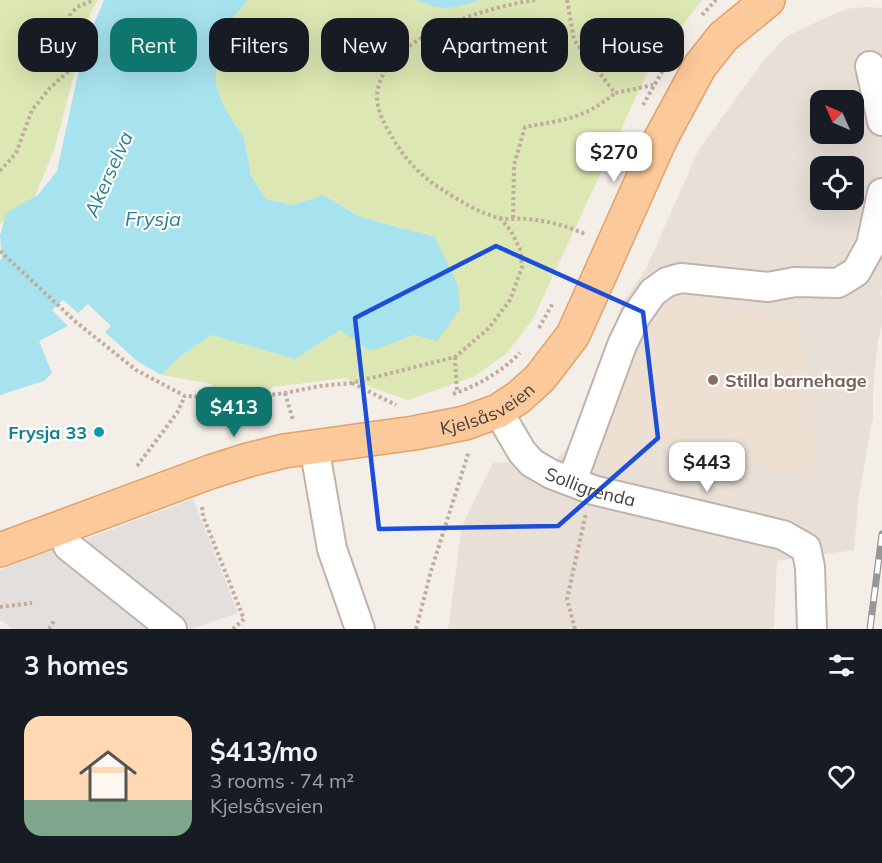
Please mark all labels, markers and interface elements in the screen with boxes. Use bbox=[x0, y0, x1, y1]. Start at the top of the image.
chip: Buy bbox=[18, 18, 98, 72]
chip: Rent bbox=[110, 18, 197, 72]
chip: Filters bbox=[209, 18, 309, 72]
chip: New bbox=[321, 18, 409, 72]
chip: Apartment bbox=[421, 18, 568, 72]
chip: House bbox=[580, 18, 684, 72]
north arrow bbox=[810, 90, 864, 144]
map controls bbox=[810, 90, 864, 210]
water label: Akerselva bbox=[78, 127, 138, 221]
pin: $270 bbox=[578, 132, 650, 183]
text: $270 bbox=[590, 139, 638, 164]
button: locate bbox=[810, 156, 864, 210]
water label: Frysja bbox=[125, 206, 181, 231]
place label: Stilla barnehage bbox=[725, 369, 867, 392]
marker: Stilla barnehage bbox=[706, 373, 720, 387]
street label: Kjelsåsveien bbox=[438, 377, 539, 439]
pin: $413 bbox=[198, 387, 270, 438]
text: $413 bbox=[210, 394, 258, 419]
place label: Frysja 33 bbox=[8, 421, 87, 444]
marker: Frysja 33 bbox=[92, 425, 106, 439]
pin: $443 bbox=[671, 442, 743, 493]
text: $443 bbox=[683, 449, 731, 474]
street label: Solligrenda bbox=[542, 461, 638, 511]
text: 3 homes bbox=[24, 649, 128, 682]
icon: filters bbox=[825, 649, 858, 682]
text: $413/mo bbox=[210, 735, 318, 768]
icon: home bbox=[72, 740, 144, 812]
icon: heart bbox=[825, 760, 858, 793]
text: 3 rooms · 74 m² bbox=[210, 768, 354, 793]
text: Kjelsåsveien bbox=[210, 793, 323, 818]

